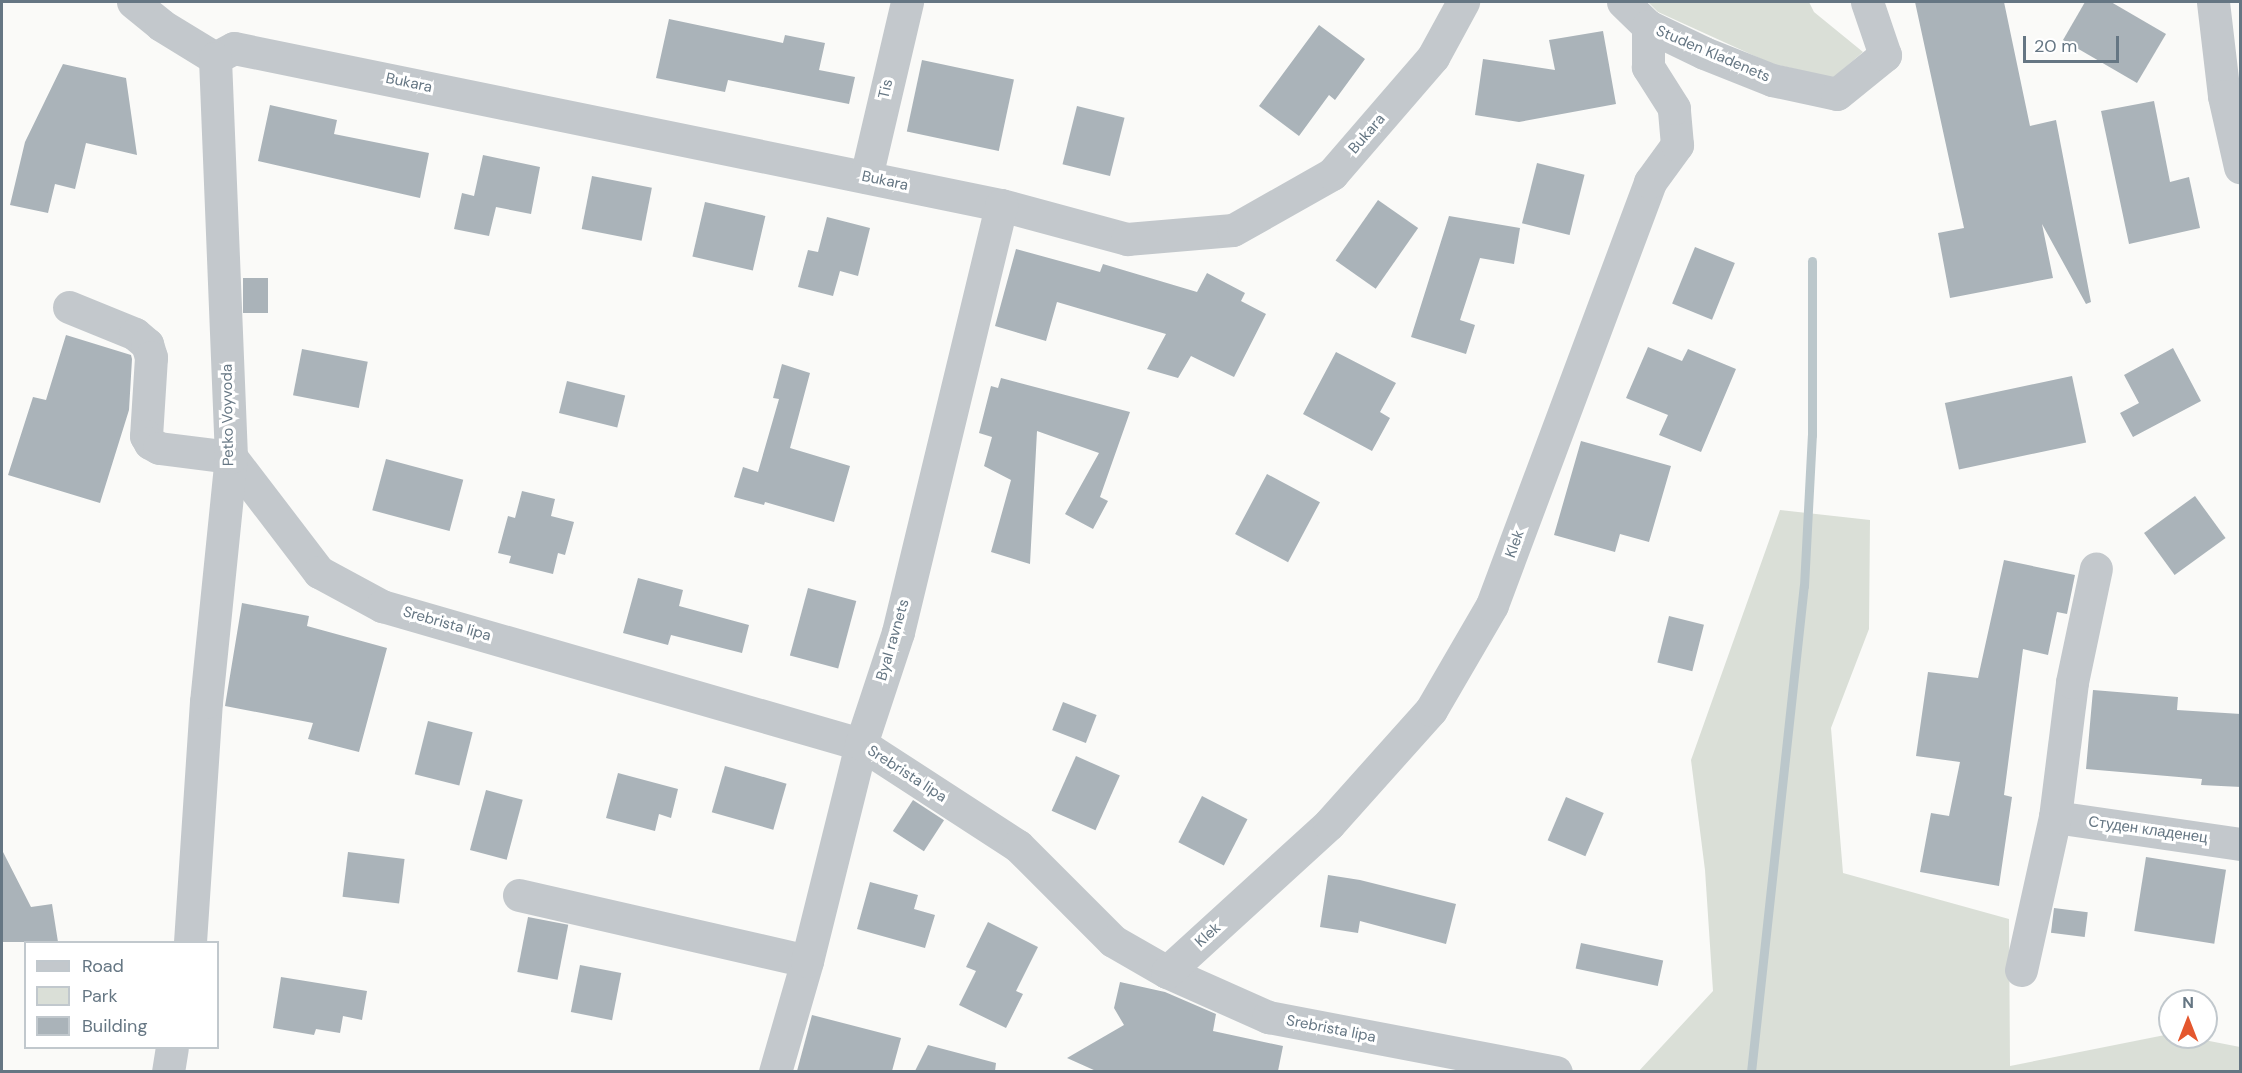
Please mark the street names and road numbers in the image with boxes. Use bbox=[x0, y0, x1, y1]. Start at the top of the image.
street label: Studen Kladenets bbox=[1653, 22, 1773, 86]
street label: Bukara bbox=[384, 69, 434, 97]
street label: Tis bbox=[875, 77, 897, 101]
street label: Bukara bbox=[1345, 110, 1389, 158]
street label: Bukara bbox=[860, 167, 910, 195]
street label: Petko Voyvoda bbox=[218, 364, 238, 466]
street label: Klek bbox=[1502, 528, 1528, 560]
street label: Byal ravnets bbox=[873, 597, 913, 683]
street label: Srebrista lipa bbox=[401, 603, 493, 645]
street label: Srebrista lipa bbox=[864, 742, 950, 806]
street label: Студен кладенец bbox=[2087, 813, 2209, 847]
street label: Klek bbox=[1192, 919, 1224, 951]
street label: Srebrista lipa bbox=[1285, 1012, 1377, 1046]

